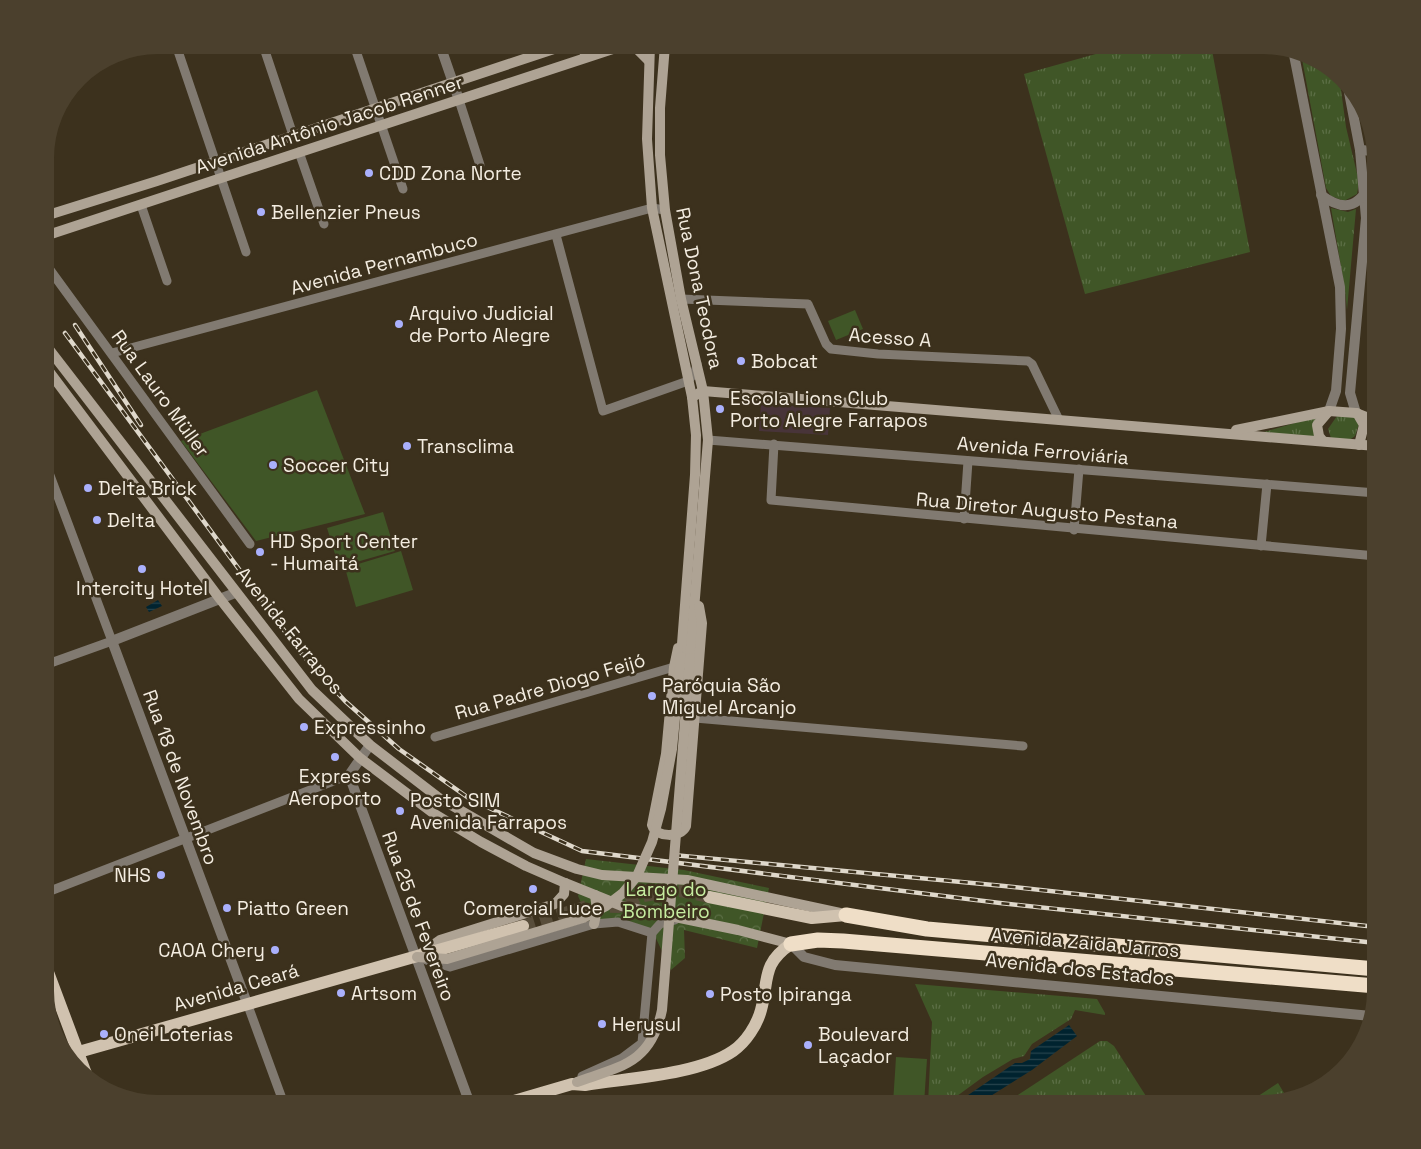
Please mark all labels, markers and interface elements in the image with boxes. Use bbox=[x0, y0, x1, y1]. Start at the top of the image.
street label: Avenida Antônio Jacob Renner bbox=[192, 69, 466, 180]
place label: CDD Zona Norte bbox=[379, 161, 522, 186]
marker: CDD Zona Norte bbox=[363, 167, 375, 179]
place label: Bellenzier Pneus bbox=[271, 200, 421, 225]
street label: Rua Dona Teodora bbox=[670, 205, 729, 371]
marker: Bellenzier Pneus bbox=[255, 206, 267, 218]
street label: Avenida Pernambuco bbox=[288, 226, 480, 300]
place label: Arquivo Judicial de Porto Alegre bbox=[409, 301, 554, 348]
marker: Arquivo Judicial de Porto Alegre bbox=[393, 318, 405, 330]
street label: Acesso A bbox=[848, 322, 932, 353]
street label: Rua Lauro Müller bbox=[106, 325, 215, 462]
place label: Bobcat bbox=[751, 349, 818, 374]
marker: Bobcat bbox=[735, 355, 747, 367]
place label: Escola Lions Club Porto Alegre Farrapos bbox=[730, 386, 928, 433]
marker: Escola Lions Club Porto Alegre Farrapos bbox=[714, 403, 726, 415]
street label: Avenida Ferroviária bbox=[956, 431, 1130, 470]
place label: Transclima bbox=[417, 434, 514, 459]
marker: Transclima bbox=[401, 440, 413, 452]
place label: Soccer City bbox=[283, 453, 390, 478]
marker: Soccer City bbox=[267, 459, 279, 471]
place label: Delta Brick bbox=[98, 476, 197, 501]
marker: Delta Brick bbox=[82, 482, 94, 494]
street label: Rua Diretor Augusto Pestana bbox=[915, 487, 1179, 534]
place label: Delta bbox=[107, 508, 155, 533]
marker: Delta bbox=[91, 514, 103, 526]
place label: HD Sport Center - Humaitá bbox=[270, 529, 418, 576]
marker: HD Sport Center - Humaitá bbox=[254, 546, 266, 558]
street label: Avenida Farrapos bbox=[230, 561, 349, 699]
marker: Intercity Hotel bbox=[136, 563, 148, 575]
place label: Intercity Hotel bbox=[76, 576, 208, 601]
street label: Rua Padre Diogo Feijó bbox=[452, 647, 648, 726]
place label: Paróquia São Miguel Arcanjo bbox=[662, 673, 797, 720]
street label: Rua 18 de Novembro bbox=[137, 686, 224, 868]
marker: Paróquia São Miguel Arcanjo bbox=[646, 690, 658, 702]
place label: Expressinho bbox=[314, 715, 426, 740]
marker: Expressinho bbox=[298, 721, 310, 733]
marker: Express Aeroporto bbox=[329, 751, 341, 763]
place label: Express Aeroporto bbox=[288, 764, 382, 811]
place label: Posto SIM Avenida Farrapos bbox=[410, 788, 567, 835]
marker: Posto SIM Avenida Farrapos bbox=[394, 805, 406, 817]
street label: Rua 25 de Fevereiro bbox=[376, 828, 461, 1005]
place label: NHS bbox=[114, 863, 151, 888]
marker: NHS bbox=[155, 869, 167, 881]
park label: Largo do Bombeiro bbox=[622, 877, 710, 924]
marker: Comercial Luce bbox=[527, 883, 539, 895]
place label: Piatto Green bbox=[237, 896, 349, 921]
place label: Comercial Luce bbox=[463, 896, 603, 921]
marker: Piatto Green bbox=[221, 902, 233, 914]
street label: Avenida Zaida Jarros bbox=[990, 922, 1180, 963]
place label: CAOA Chery bbox=[158, 938, 265, 963]
marker: CAOA Chery bbox=[269, 944, 281, 956]
street label: Avenida dos Estados bbox=[984, 947, 1176, 992]
street label: Avenida Ceará bbox=[171, 958, 302, 1017]
place label: Artsom bbox=[351, 981, 417, 1006]
place label: Posto Ipiranga bbox=[720, 982, 852, 1007]
marker: Artsom bbox=[335, 987, 347, 999]
marker: Posto Ipiranga bbox=[704, 988, 716, 1000]
place label: Herysul bbox=[612, 1012, 681, 1037]
marker: Herysul bbox=[596, 1018, 608, 1030]
place label: Onei Loterias bbox=[114, 1022, 233, 1047]
place label: Boulevard Laçador bbox=[818, 1022, 909, 1069]
marker: Onei Loterias bbox=[98, 1028, 110, 1040]
marker: Boulevard Laçador bbox=[802, 1039, 814, 1051]

